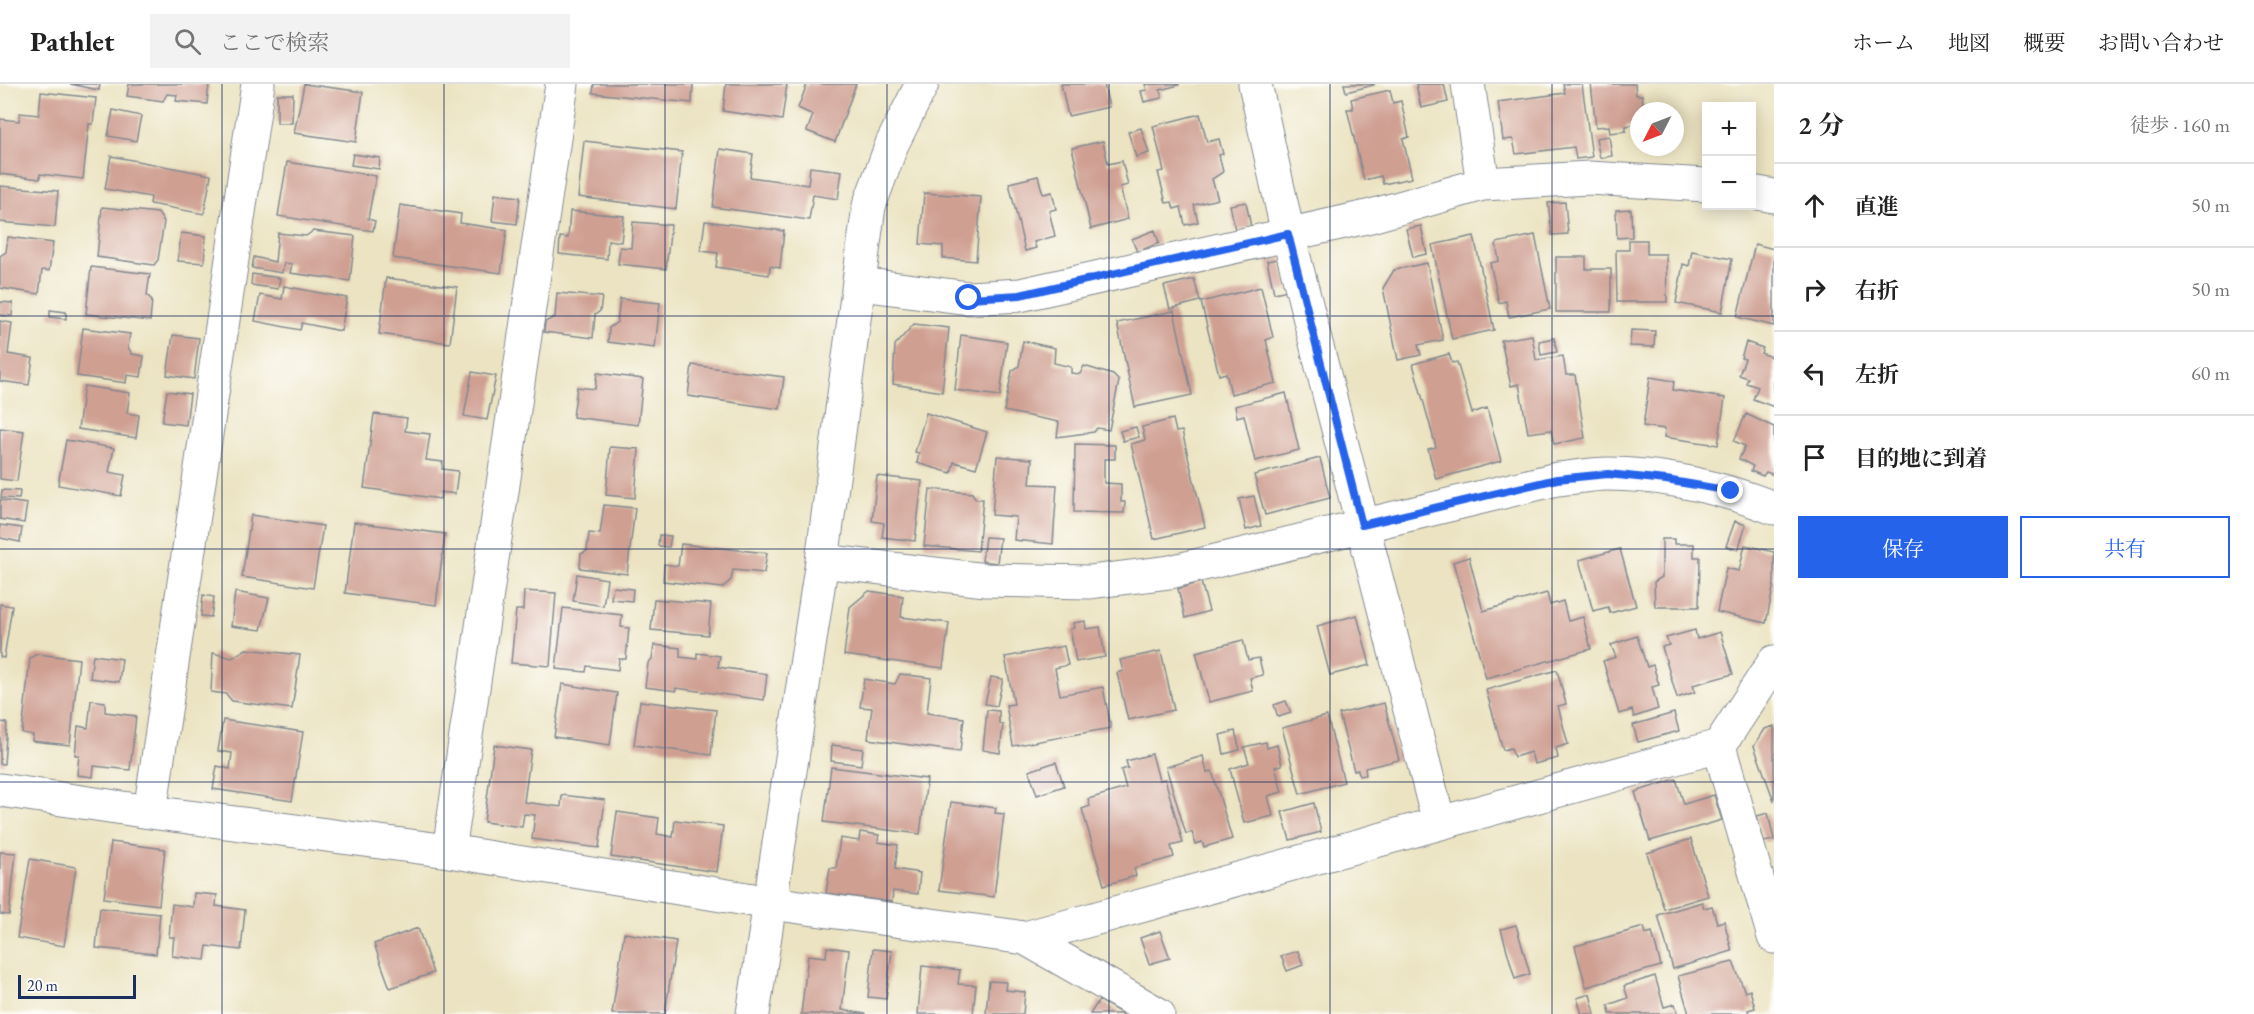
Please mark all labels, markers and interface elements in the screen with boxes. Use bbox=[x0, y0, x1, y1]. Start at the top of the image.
search box bbox=[150, 14, 570, 68]
text: Pathlet bbox=[30, 23, 114, 59]
icon: search bbox=[171, 25, 204, 58]
text: ここで検索 bbox=[219, 28, 329, 57]
text: ホーム bbox=[1852, 29, 1915, 56]
text: 地図 bbox=[1948, 29, 1990, 56]
text: 概要 bbox=[2023, 29, 2065, 56]
text: お問い合わせ bbox=[2098, 29, 2224, 56]
north arrow bbox=[1630, 102, 1684, 156]
map controls bbox=[1702, 102, 1756, 210]
button: + bbox=[1702, 102, 1756, 156]
text: 2 分 bbox=[1798, 108, 1844, 142]
text: 徒歩 · 160 m bbox=[2130, 112, 2230, 138]
button: − bbox=[1702, 156, 1756, 210]
icon: ahead bbox=[1798, 189, 1831, 222]
text: 直進 bbox=[1855, 192, 1899, 221]
text: 50 m bbox=[2191, 192, 2230, 218]
icon: right bbox=[1798, 273, 1831, 306]
text: 右折 bbox=[1855, 276, 1899, 305]
text: 50 m bbox=[2191, 276, 2230, 302]
route start bbox=[955, 284, 981, 310]
icon: left bbox=[1798, 357, 1831, 390]
text: 左折 bbox=[1855, 360, 1899, 389]
text: 60 m bbox=[2191, 360, 2230, 386]
icon: arrive bbox=[1798, 441, 1831, 474]
text: 目的地に到着 bbox=[1855, 444, 1987, 473]
route end bbox=[1717, 477, 1743, 503]
button: 保存 bbox=[1798, 516, 2008, 578]
button: 共有 bbox=[2020, 516, 2230, 578]
scale bar bbox=[18, 972, 136, 1000]
text: 20 m bbox=[27, 975, 58, 996]

